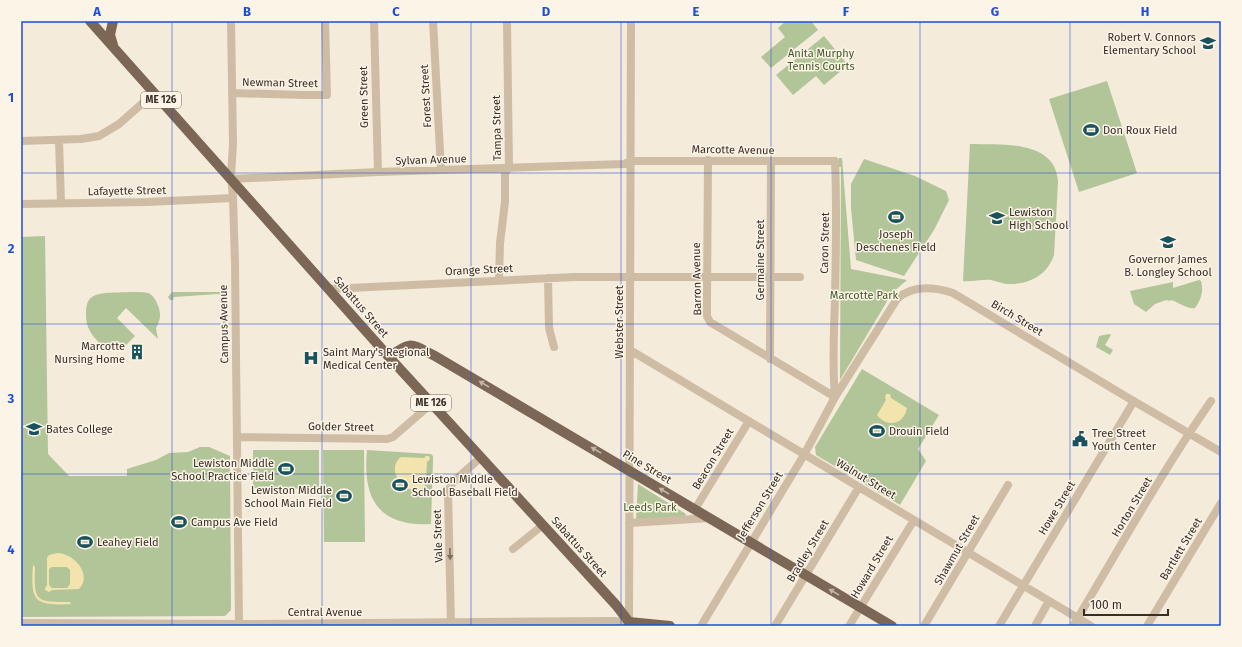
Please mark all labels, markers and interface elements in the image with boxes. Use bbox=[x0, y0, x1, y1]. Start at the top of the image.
text: A bbox=[92, 4, 101, 19]
text: B bbox=[243, 4, 251, 19]
text: C bbox=[392, 4, 400, 19]
text: D bbox=[542, 4, 551, 19]
text: E bbox=[693, 4, 700, 19]
text: F bbox=[843, 4, 850, 19]
text: G bbox=[991, 4, 999, 19]
text: H bbox=[1141, 4, 1149, 19]
place label: Robert V. Connors Elementary School bbox=[1103, 31, 1196, 57]
school or university icon: Robert V. Connors Elementary School bbox=[1199, 34, 1217, 52]
park label: Anita Murphy Tennis Courts bbox=[787, 47, 855, 73]
street label: Forest Street bbox=[418, 64, 434, 128]
street label: Green Street bbox=[357, 66, 371, 128]
street label: Newman Street bbox=[242, 76, 318, 90]
text: 1 bbox=[8, 90, 14, 105]
road number: ME 126 bbox=[141, 92, 181, 108]
street label: Tampa Street bbox=[490, 95, 504, 161]
sports icon: Don Roux Field bbox=[1082, 121, 1100, 139]
place label: Don Roux Field bbox=[1103, 124, 1177, 137]
street label: Marcotte Avenue bbox=[691, 143, 775, 157]
street label: Sylvan Avenue bbox=[395, 152, 467, 168]
street label: Lafayette Street bbox=[88, 184, 166, 198]
place label: Lewiston High School bbox=[1009, 206, 1068, 232]
sports icon: Joseph Deschenes Field bbox=[887, 208, 905, 226]
school or university icon: Lewiston High School bbox=[988, 209, 1006, 227]
street label: Caron Street bbox=[818, 212, 832, 274]
street label: Germaine Street bbox=[754, 220, 767, 300]
place label: Joseph Deschenes Field bbox=[856, 228, 936, 254]
school or university icon: Governor James B. Longley School bbox=[1159, 233, 1177, 251]
text: 2 bbox=[8, 241, 15, 256]
street label: Barron Avenue bbox=[690, 242, 704, 316]
place label: Governor James B. Longley School bbox=[1124, 253, 1212, 279]
street label: Orange Street bbox=[445, 262, 513, 278]
street label: Sabattus Street bbox=[331, 274, 391, 340]
street label: Campus Avenue bbox=[217, 284, 231, 364]
street label: Webster Street bbox=[613, 285, 626, 359]
park label: Marcotte Park bbox=[830, 289, 898, 302]
street label: Birch Street bbox=[989, 297, 1045, 339]
place label: Marcotte Nursing Home bbox=[54, 340, 125, 366]
building icon: Marcotte Nursing Home bbox=[128, 343, 146, 361]
place label: Saint Mary's Regional Medical Center bbox=[323, 346, 429, 372]
hospital icon: Saint Mary's Regional Medical Center bbox=[302, 349, 320, 367]
one-way arrow bbox=[478, 381, 490, 388]
text: 3 bbox=[7, 391, 15, 406]
road number: ME 126 bbox=[411, 395, 451, 411]
school or university icon: Bates College bbox=[25, 420, 43, 438]
street label: Golder Street bbox=[308, 420, 374, 434]
sports icon: Drouin Field bbox=[868, 422, 886, 440]
place label: Bates College bbox=[46, 423, 113, 436]
place label: Drouin Field bbox=[889, 425, 949, 438]
street label: Beacon Street bbox=[690, 426, 736, 492]
place label: Tree Street Youth Center bbox=[1092, 427, 1157, 453]
public building icon: Tree Street Youth Center bbox=[1071, 430, 1089, 448]
one-way arrow bbox=[590, 447, 602, 454]
street label: Pine Street bbox=[620, 447, 674, 487]
street label: Walnut Street bbox=[834, 456, 898, 502]
place label: Lewiston Middle School Practice Field bbox=[171, 457, 274, 483]
sports icon: Lewiston Middle School Practice Field bbox=[277, 460, 295, 478]
street label: Jefferson Street bbox=[734, 469, 786, 543]
place label: Lewiston Middle School Baseball Field bbox=[412, 473, 518, 499]
street label: Horton Street bbox=[1109, 475, 1155, 539]
sports icon: Lewiston Middle School Baseball Field bbox=[391, 476, 409, 494]
street label: Howe Street bbox=[1036, 479, 1078, 537]
place label: Lewiston Middle School Main Field bbox=[244, 484, 332, 510]
sports icon: Lewiston Middle School Main Field bbox=[335, 487, 353, 505]
one-way arrow bbox=[658, 487, 670, 494]
park label: Leeds Park bbox=[623, 501, 677, 514]
street label: Vale Street bbox=[431, 509, 445, 563]
sports icon: Campus Ave Field bbox=[170, 513, 188, 531]
street label: Shawmut Street bbox=[932, 513, 982, 587]
street label: Sabattus Street bbox=[549, 514, 609, 580]
street label: Bartlett Street bbox=[1157, 515, 1205, 583]
place label: Campus Ave Field bbox=[191, 516, 278, 529]
street label: Bradley Street bbox=[784, 517, 832, 585]
sports icon: Leahey Field bbox=[76, 533, 94, 551]
street label: Howard Street bbox=[848, 533, 896, 601]
place label: Leahey Field bbox=[97, 536, 159, 549]
text: 4 bbox=[7, 542, 15, 557]
one-way arrow bbox=[447, 548, 453, 561]
one-way arrow bbox=[828, 588, 840, 595]
scale bar bbox=[1084, 591, 1168, 617]
text: 100 m bbox=[1090, 598, 1122, 612]
street label: Central Avenue bbox=[288, 606, 362, 619]

